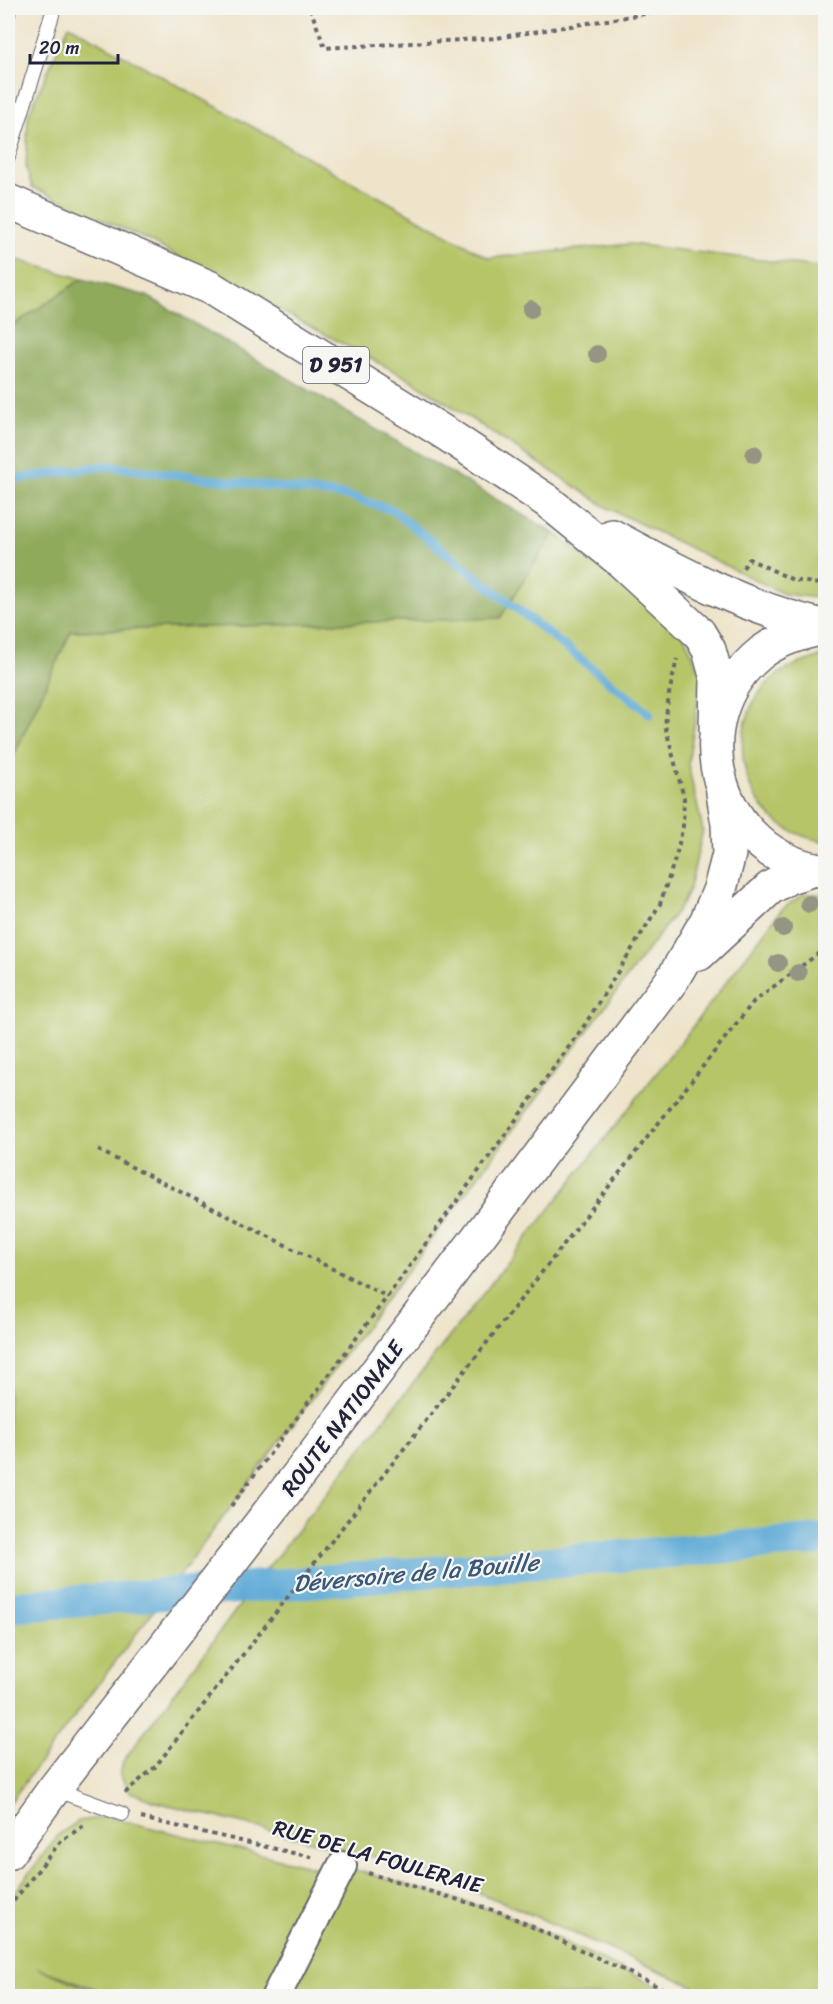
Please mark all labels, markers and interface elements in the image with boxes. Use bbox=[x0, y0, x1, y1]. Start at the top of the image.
scale bar bbox=[30, 27, 118, 65]
text: 20 m bbox=[39, 32, 79, 64]
road number: D 951 bbox=[303, 347, 369, 383]
street label: ROUTE NATIONALE bbox=[271, 1330, 415, 1505]
water label: Déversoire de la Bouille bbox=[291, 1541, 543, 1605]
street label: RUE DE LA FOULERAIE bbox=[269, 1808, 489, 1906]

